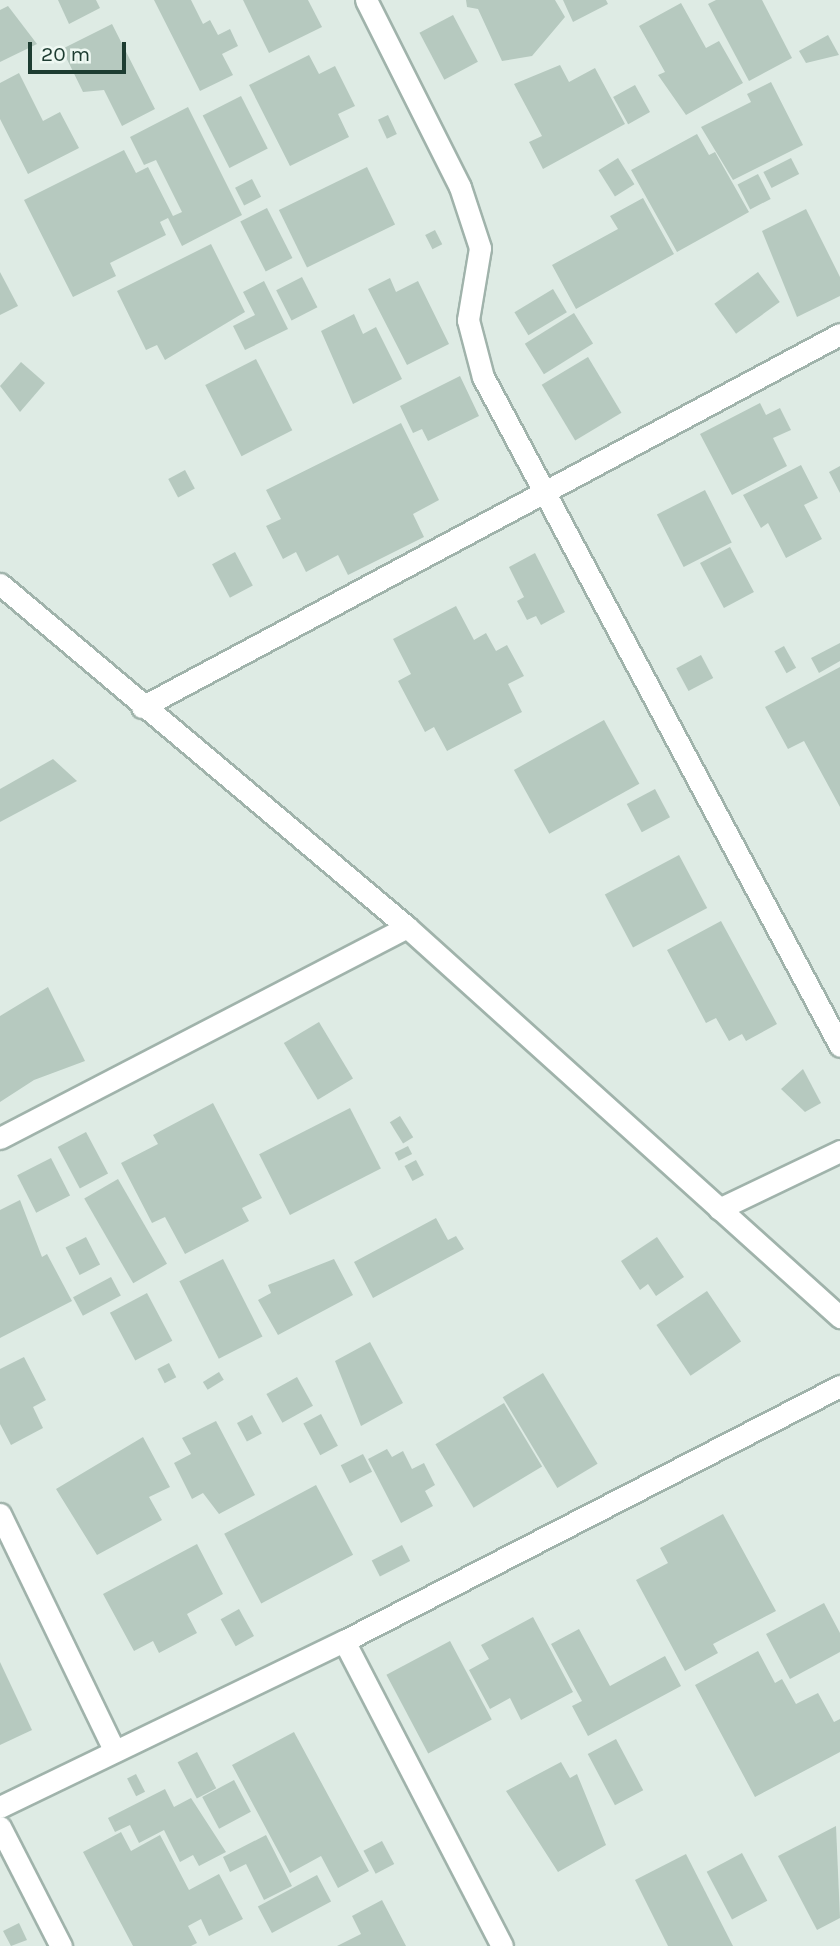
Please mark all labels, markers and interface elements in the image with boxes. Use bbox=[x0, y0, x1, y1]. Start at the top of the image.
scale bar bbox=[32, 28, 130, 72]
text: 20 m bbox=[41, 42, 90, 66]

